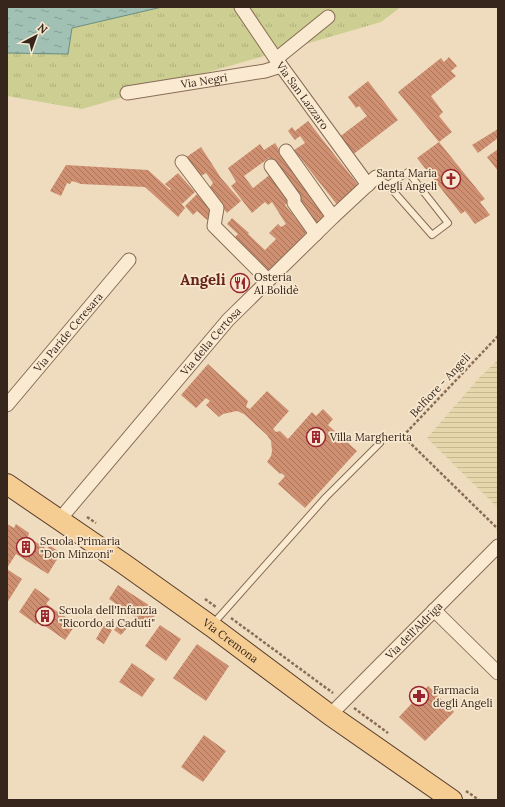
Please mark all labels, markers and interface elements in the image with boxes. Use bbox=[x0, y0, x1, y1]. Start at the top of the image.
north arrow bbox=[16, 16, 56, 56]
text: N bbox=[35, 20, 51, 37]
street label: Via San Lazzaro bbox=[273, 58, 332, 132]
street label: Via Negri bbox=[179, 70, 228, 91]
place label: Santa Maria degli Angeli bbox=[376, 166, 437, 193]
church icon: Santa Maria degli Angeli bbox=[440, 168, 462, 190]
district label: Angeli bbox=[180, 270, 226, 289]
place label: Osteria Al Bolidè bbox=[253, 270, 299, 297]
restaurant icon: Osteria Al Bolidè bbox=[229, 272, 251, 294]
street label: Via Paride Ceresara bbox=[30, 289, 106, 376]
street label: Via della Certosa bbox=[177, 304, 244, 379]
street label: Belfiore - Angeli bbox=[407, 350, 473, 420]
building icon: Villa Margherita bbox=[305, 426, 327, 448]
place label: Villa Margherita bbox=[329, 430, 412, 444]
place label: Scuola Primaria "Don Minzoni" bbox=[40, 534, 121, 561]
building icon: Scuola Primaria "Don Minzoni" bbox=[15, 536, 37, 558]
street label: Via dell'Aldriga bbox=[382, 599, 446, 663]
place label: Scuola dell'Infanzia "Ricordo ai Caduti" bbox=[59, 603, 158, 630]
building icon: Scuola dell'Infanzia "Ricordo ai Caduti" bbox=[34, 605, 56, 627]
street label: Via Cremona bbox=[199, 615, 261, 666]
place label: Farmacia degli Angeli bbox=[433, 683, 493, 710]
pharmacy icon: Farmacia degli Angeli bbox=[408, 685, 430, 707]

